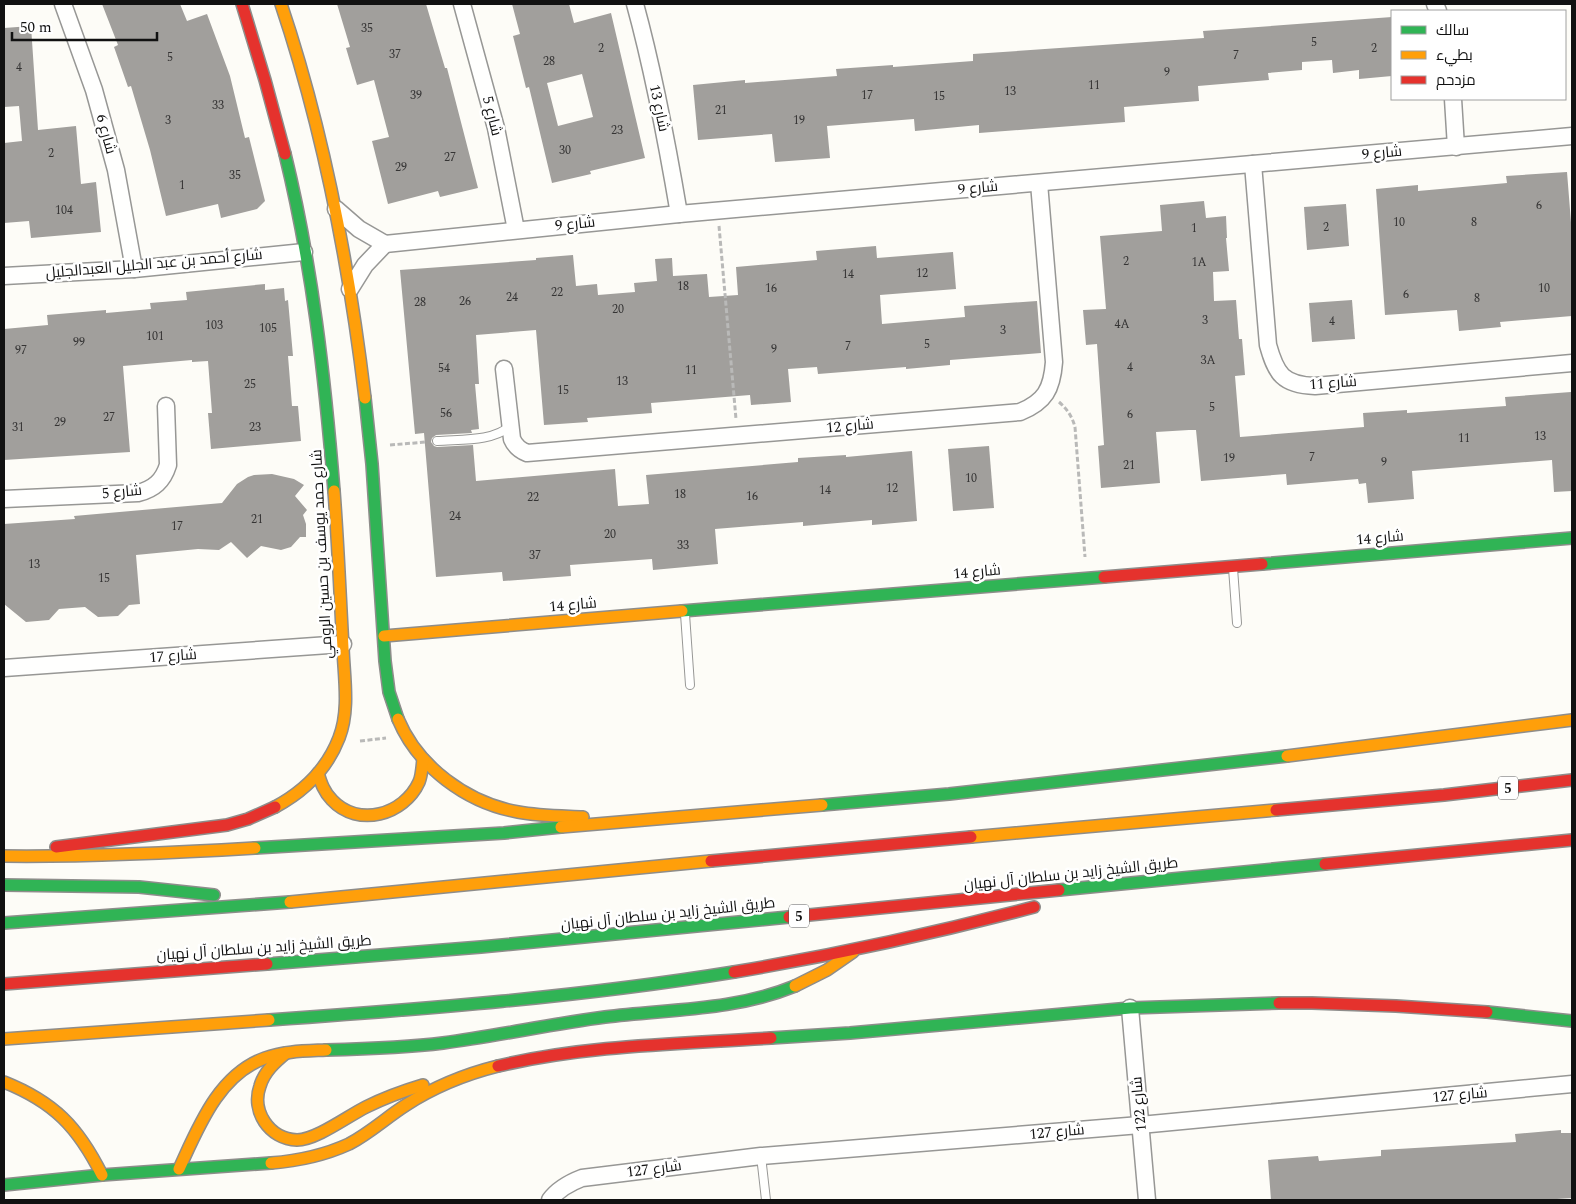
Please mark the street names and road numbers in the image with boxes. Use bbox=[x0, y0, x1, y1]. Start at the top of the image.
street label: شارع 13 bbox=[643, 82, 675, 134]
street label: شارع 5 bbox=[476, 94, 508, 138]
street label: شارع 6 bbox=[90, 112, 122, 156]
street label: شارع 9 bbox=[1361, 140, 1403, 166]
street label: شارع 9 bbox=[957, 175, 999, 201]
street label: شارع 9 bbox=[554, 210, 596, 238]
street label: شارع أحمد بن عبد الجليل العبدالجليل bbox=[45, 243, 263, 285]
street label: شارع 11 bbox=[1308, 370, 1358, 396]
street label: شارع 12 bbox=[825, 412, 875, 440]
street label: شارع حمد يوسف بن حسين الرومي bbox=[305, 449, 339, 659]
street label: شارع 5 bbox=[101, 479, 143, 505]
street label: شارع 14 bbox=[1355, 524, 1405, 552]
street label: شارع 14 bbox=[952, 558, 1002, 586]
street label: شارع 14 bbox=[548, 591, 598, 619]
street label: شارع 17 bbox=[148, 643, 198, 669]
road number: 5 bbox=[1498, 776, 1518, 800]
street label: طريق الشيخ زايد بن سلطان آل نهيان bbox=[963, 851, 1179, 897]
street label: طريق الشيخ زايد بن سلطان آل نهيان bbox=[560, 891, 776, 937]
road number: 5 bbox=[789, 904, 809, 928]
street label: طريق الشيخ زايد بن سلطان آل نهيان bbox=[156, 929, 372, 967]
street label: شارع 122 bbox=[1125, 1075, 1153, 1133]
street label: شارع 127 bbox=[1431, 1081, 1489, 1109]
street label: شارع 127 bbox=[1028, 1118, 1086, 1146]
street label: شارع 127 bbox=[625, 1154, 683, 1184]

